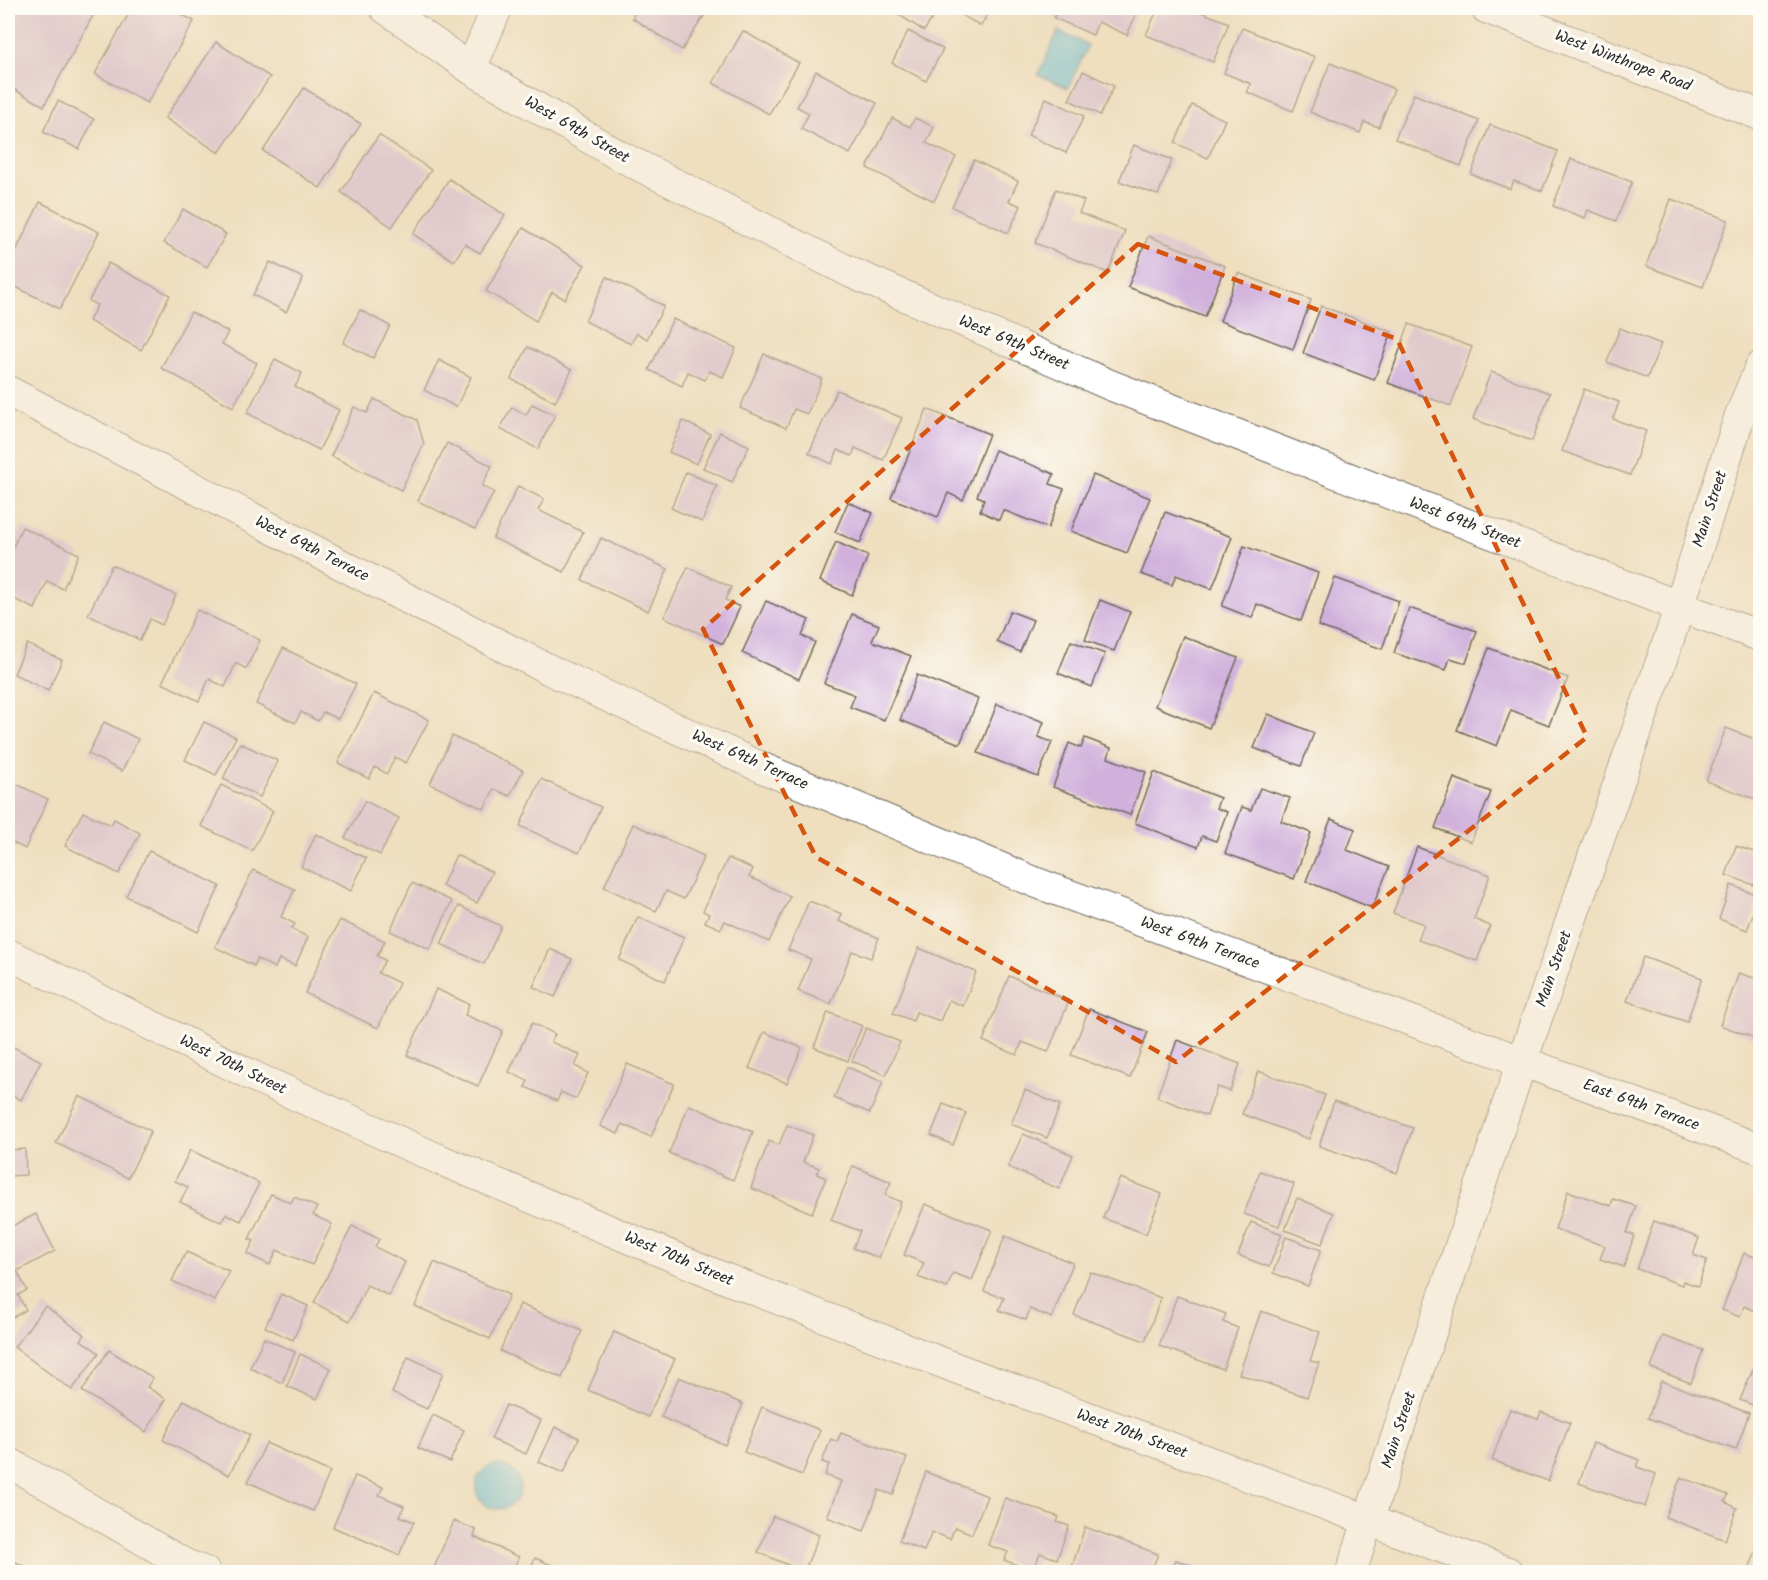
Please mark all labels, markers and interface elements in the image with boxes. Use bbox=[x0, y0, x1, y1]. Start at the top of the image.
street label: West Winthrope Road bbox=[1551, 23, 1696, 99]
street label: West 69th Street bbox=[520, 90, 635, 171]
street label: West 69th Street bbox=[955, 309, 1074, 378]
street label: Main Street bbox=[1686, 467, 1734, 551]
street label: West 69th Street bbox=[1406, 490, 1525, 556]
street label: West 69th Terrace bbox=[251, 509, 373, 589]
street label: West 69th Terrace bbox=[688, 723, 812, 797]
street label: West 69th Terrace bbox=[1137, 910, 1263, 976]
street label: Main Street bbox=[1529, 927, 1579, 1011]
street label: West 70th Street bbox=[175, 1028, 291, 1102]
street label: East 69th Terrace bbox=[1579, 1072, 1703, 1138]
street label: West 70th Street bbox=[621, 1225, 738, 1294]
street label: Main Street bbox=[1375, 1388, 1423, 1472]
street label: West 70th Street bbox=[1073, 1402, 1192, 1466]

